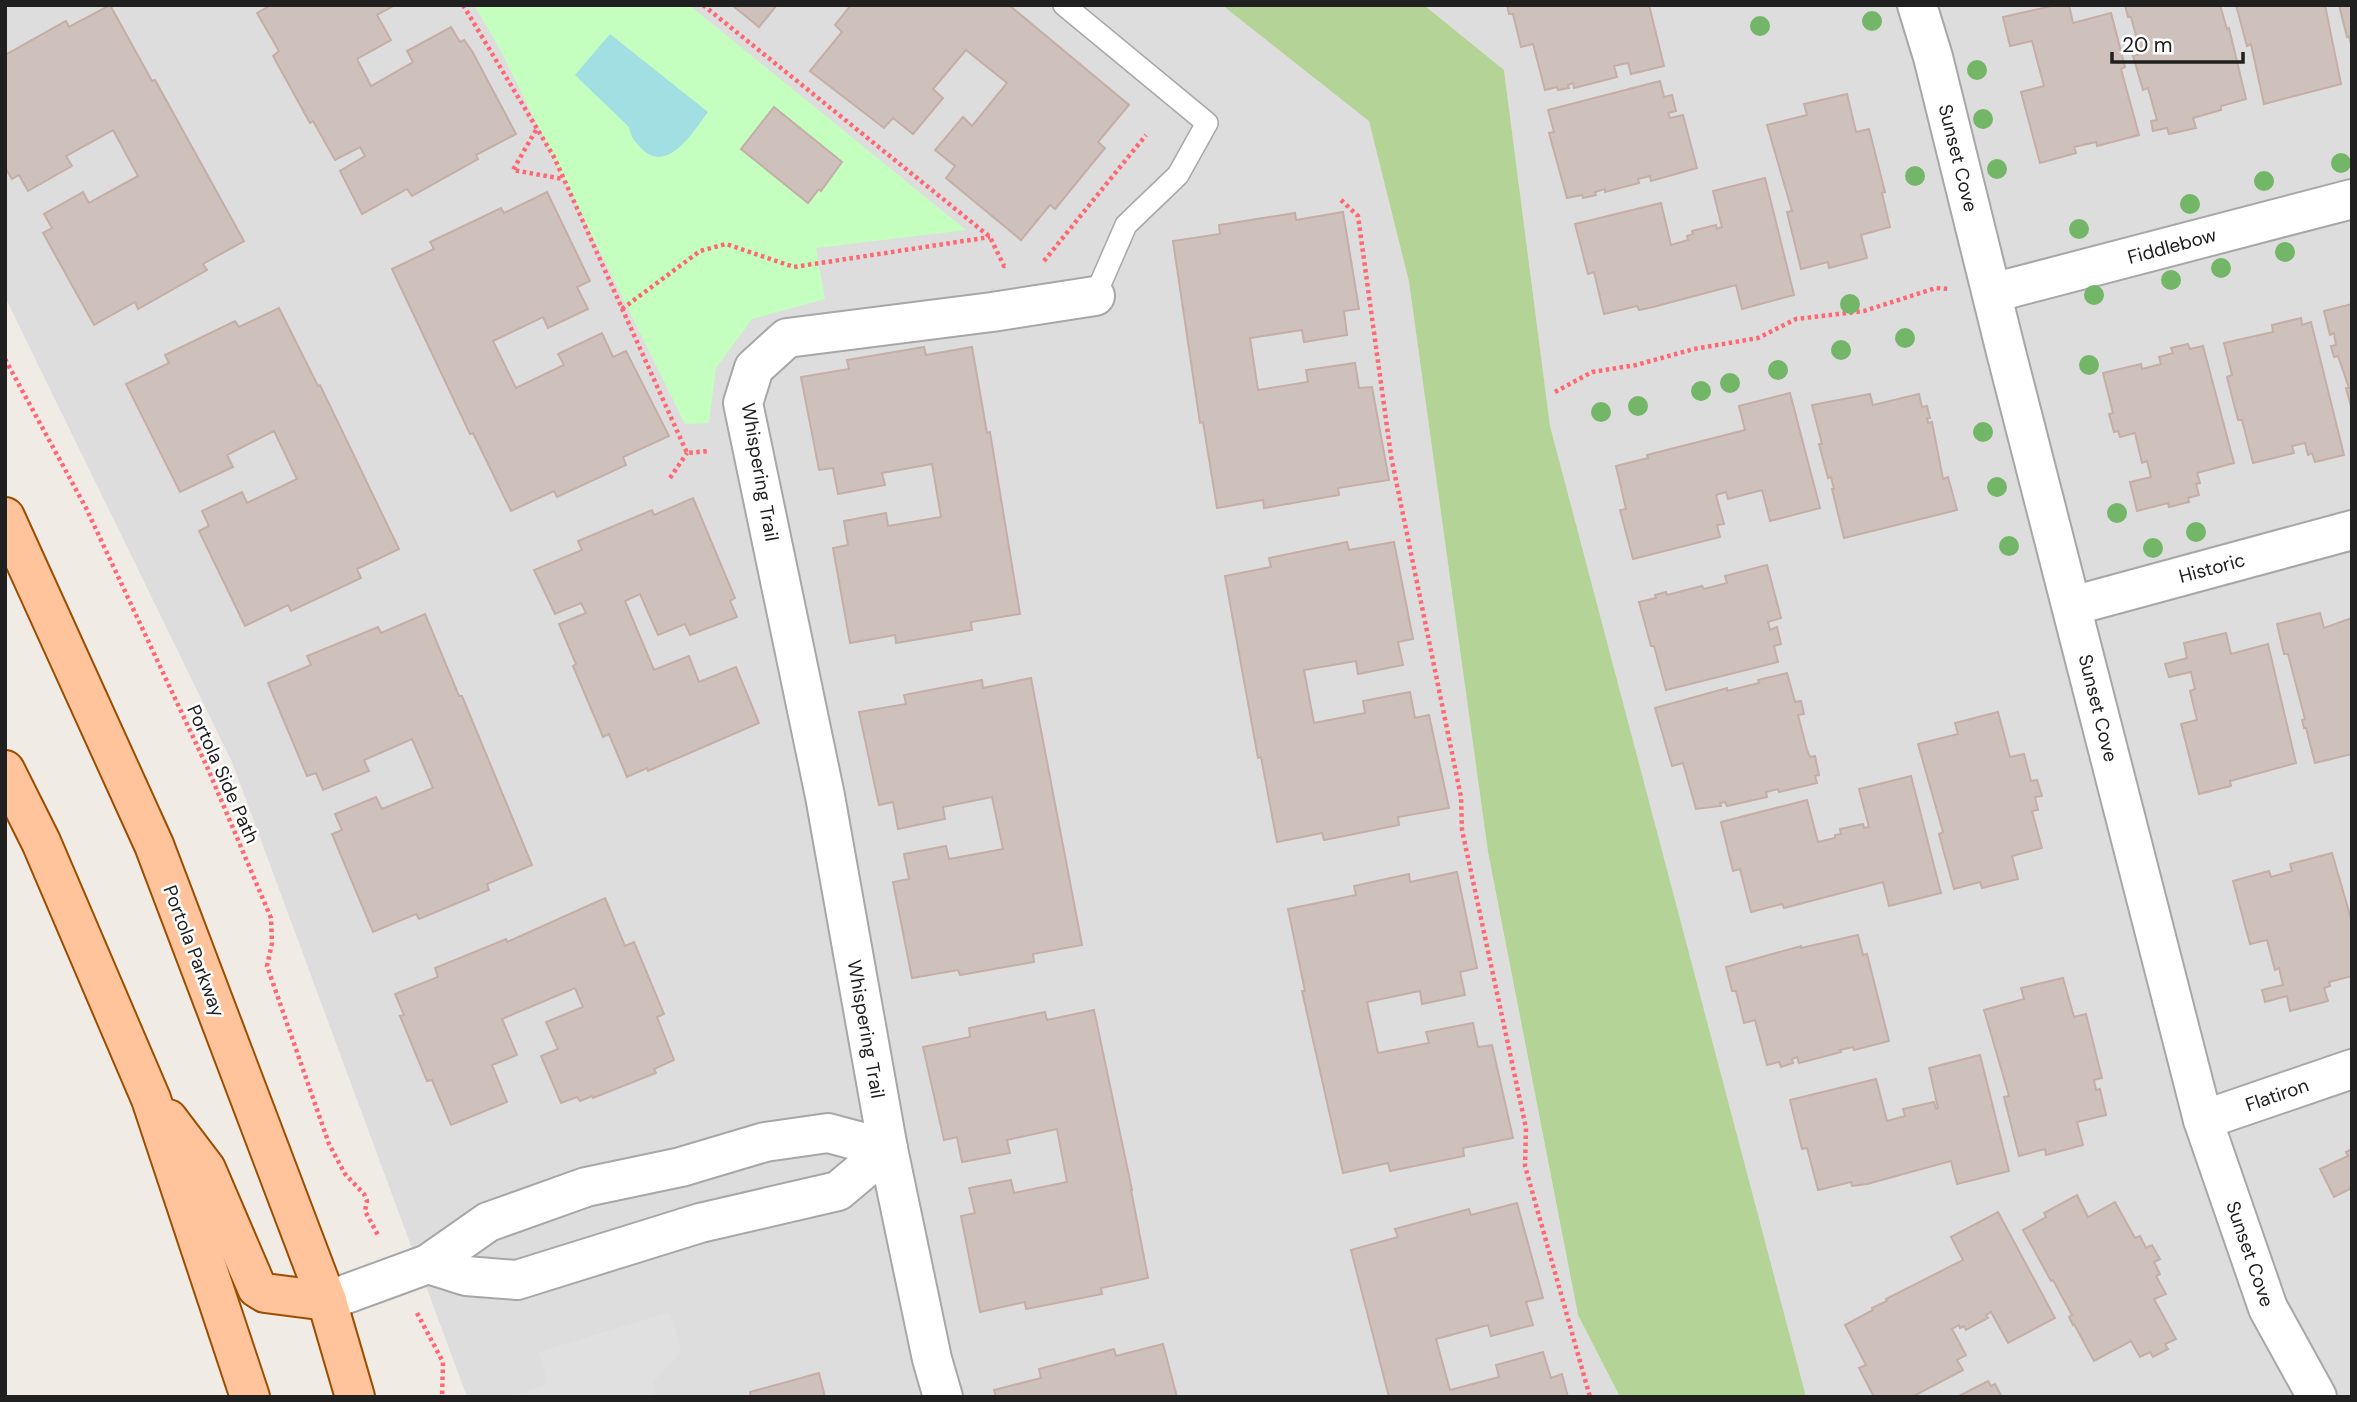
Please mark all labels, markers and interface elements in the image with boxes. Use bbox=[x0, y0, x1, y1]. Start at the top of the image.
scale bar bbox=[2112, 21, 2243, 65]
text: 20 m bbox=[2122, 31, 2173, 59]
street label: Sunset Cove bbox=[1933, 102, 1983, 214]
street label: Fiddlebow bbox=[2125, 222, 2220, 270]
street label: Whispering Trail bbox=[736, 401, 784, 543]
street label: Historic bbox=[2176, 547, 2248, 589]
street label: Sunset Cove bbox=[2073, 652, 2123, 764]
street label: Portola Side Path bbox=[181, 701, 265, 847]
street label: Portola Parkway bbox=[157, 882, 231, 1021]
street label: Whispering Trail bbox=[842, 958, 890, 1100]
street label: Flatiron bbox=[2242, 1073, 2312, 1117]
street label: Sunset Cove bbox=[2220, 1198, 2280, 1310]

